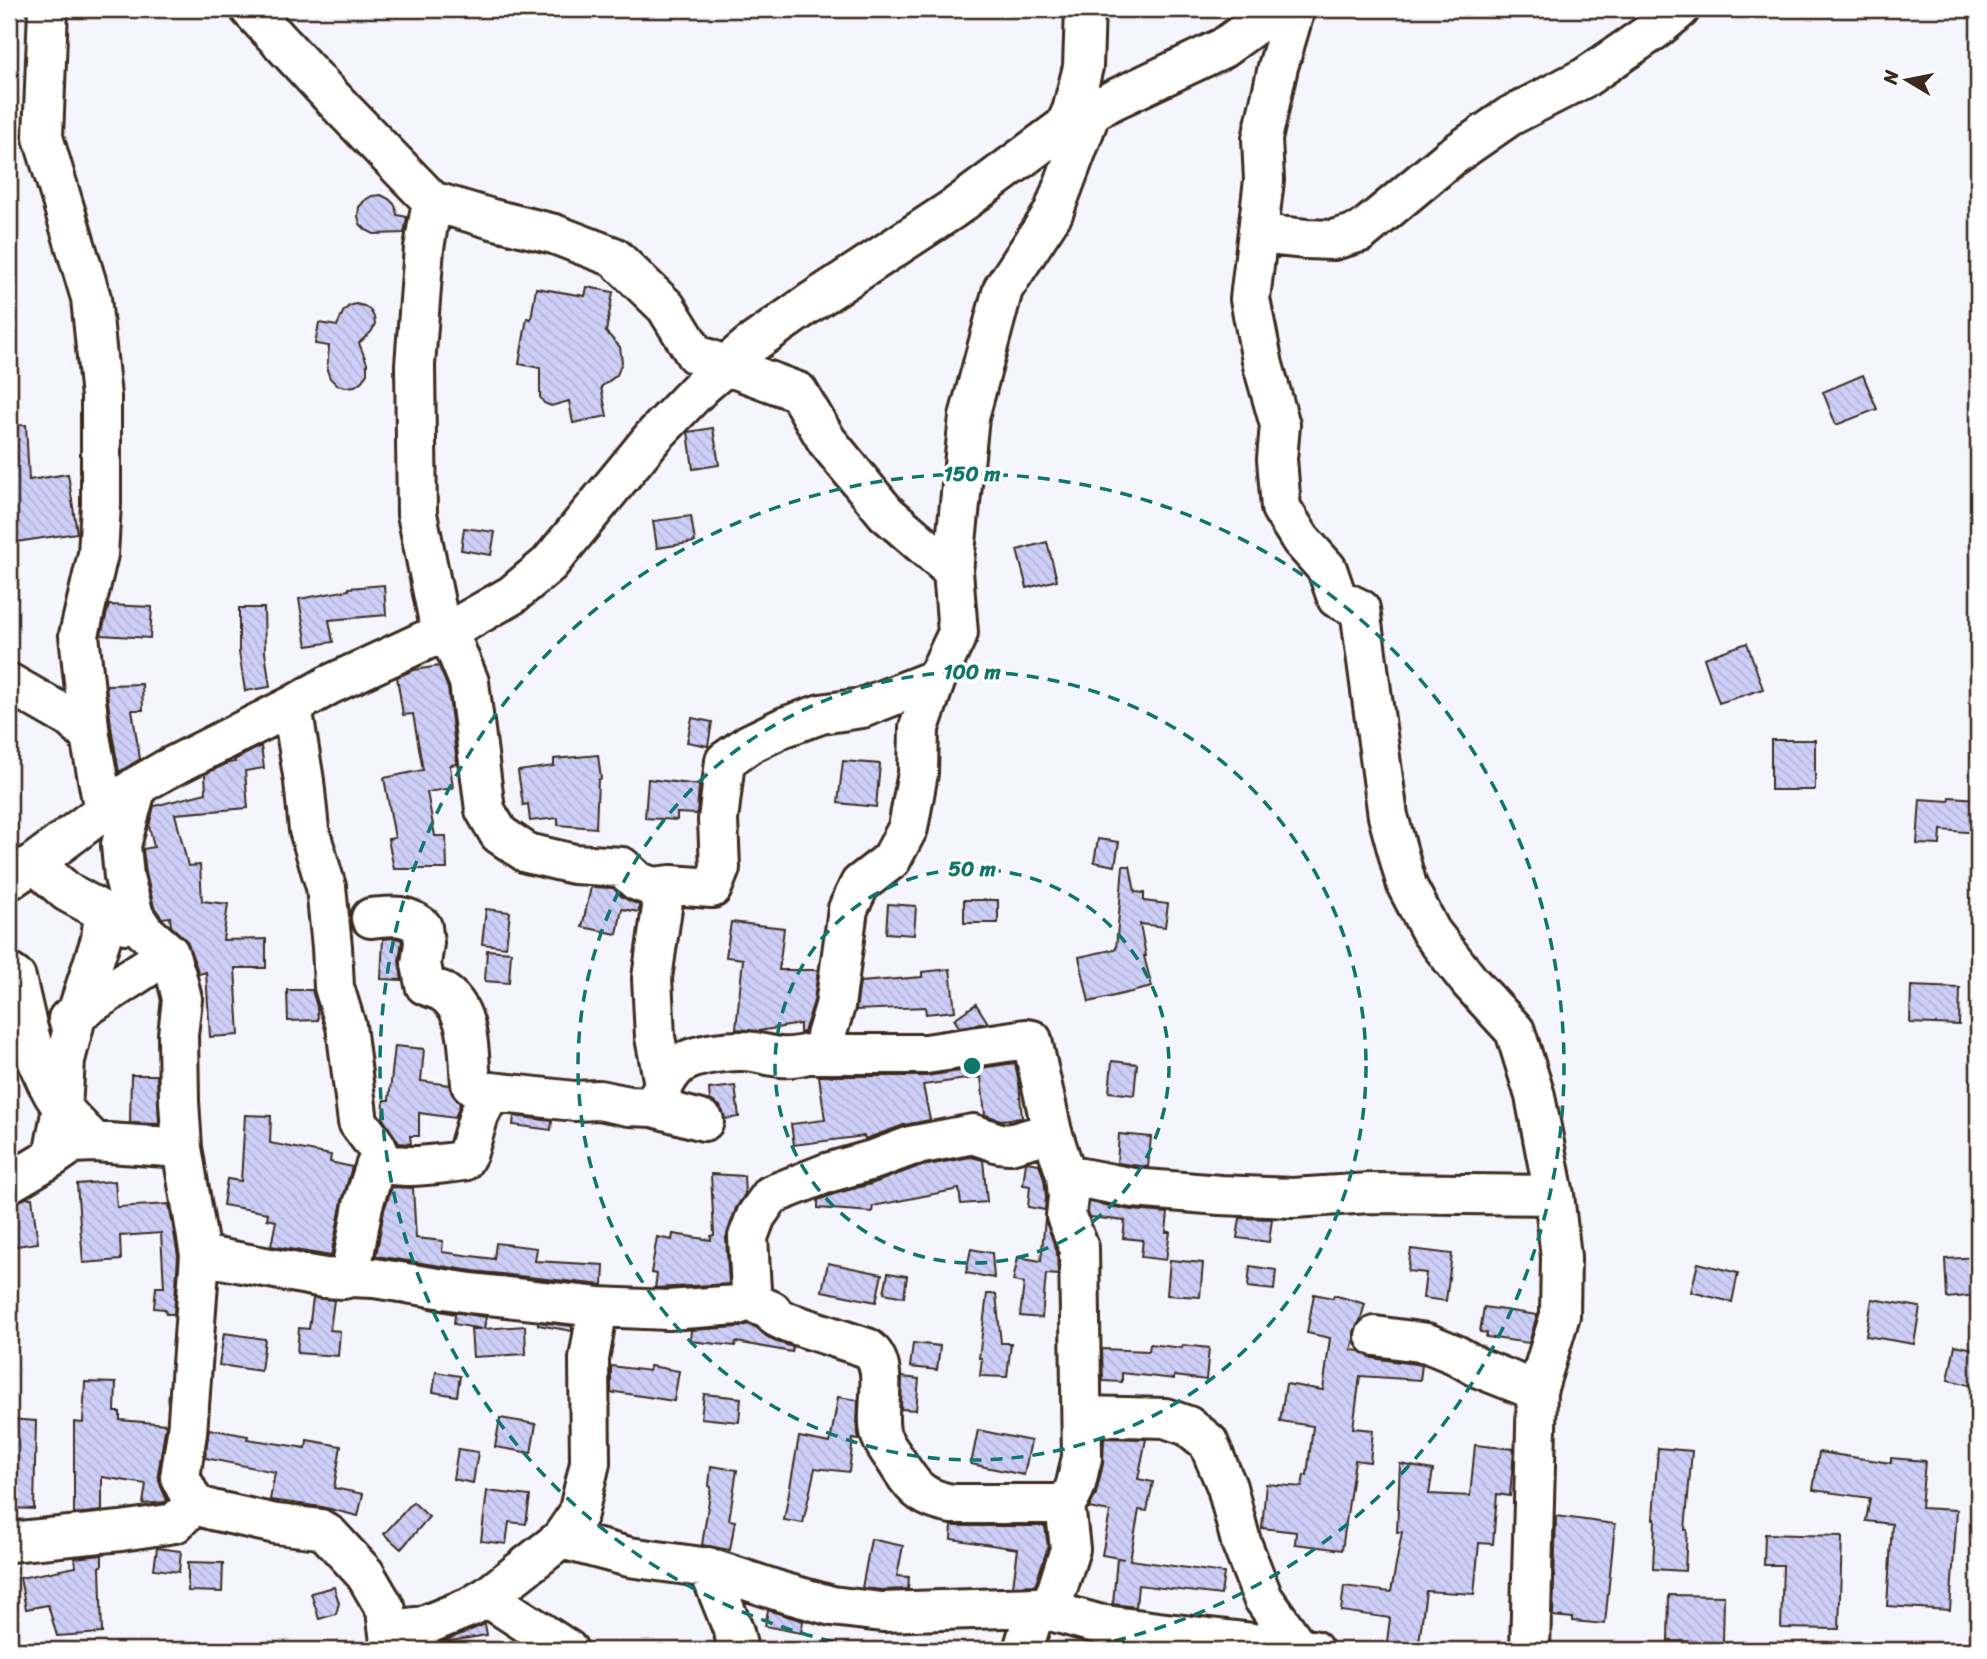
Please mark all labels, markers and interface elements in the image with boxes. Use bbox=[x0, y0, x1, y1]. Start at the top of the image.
north arrow bbox=[1871, 46, 1941, 116]
text: N bbox=[1873, 67, 1908, 87]
text: 150 m bbox=[944, 455, 1001, 493]
text: 100 m bbox=[943, 653, 1001, 691]
text: 50 m bbox=[948, 850, 997, 888]
centre of rings bbox=[960, 1054, 984, 1078]

